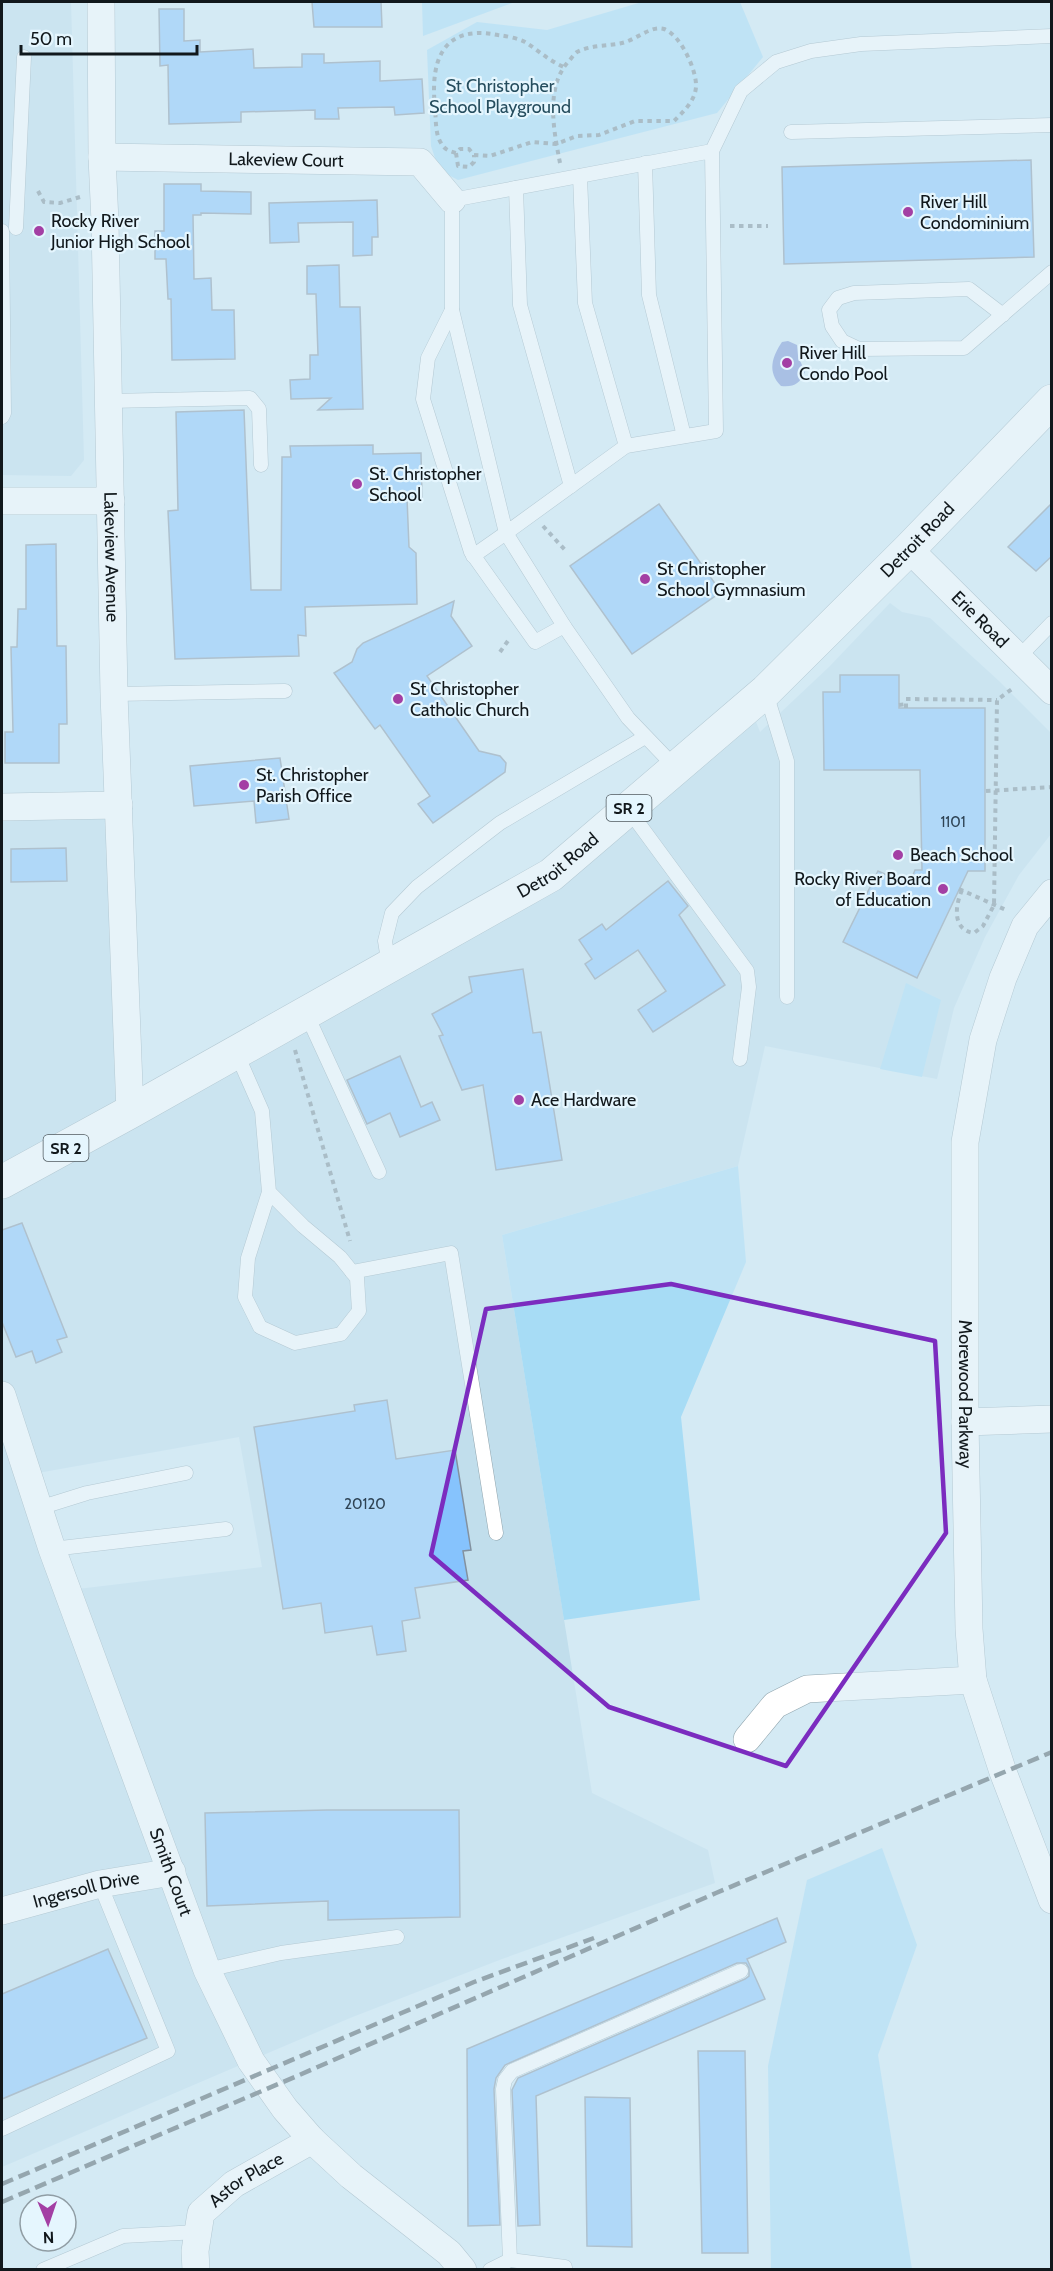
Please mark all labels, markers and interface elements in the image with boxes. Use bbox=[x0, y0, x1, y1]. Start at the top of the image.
scale bar bbox=[21, 18, 196, 56]
text: 50 m bbox=[30, 28, 72, 50]
park label: St Christopher School Playground bbox=[429, 75, 571, 118]
street label: Lakeview Court bbox=[228, 148, 344, 172]
place label: River Hill Condominium bbox=[920, 191, 1029, 234]
marker: River Hill Condominium bbox=[901, 205, 915, 219]
place label: Rocky River Junior High School bbox=[50, 210, 191, 253]
marker: Rocky River Junior High School bbox=[32, 224, 46, 238]
place label: River Hill Condo Pool bbox=[799, 342, 889, 385]
marker: River Hill Condo Pool bbox=[780, 356, 794, 370]
place label: St. Christopher School bbox=[369, 463, 482, 506]
marker: St. Christopher School bbox=[350, 477, 364, 491]
street label: Lakeview Avenue bbox=[99, 491, 124, 622]
street label: Detroit Road bbox=[876, 498, 959, 582]
place label: St Christopher School Gymnasium bbox=[657, 558, 805, 601]
marker: St Christopher School Gymnasium bbox=[638, 572, 652, 586]
street label: Erie Road bbox=[947, 586, 1013, 653]
place label: St Christopher Catholic Church bbox=[410, 678, 529, 721]
marker: St Christopher Catholic Church bbox=[391, 692, 405, 706]
place label: St. Christopher Parish Office bbox=[256, 764, 369, 807]
marker: St. Christopher Parish Office bbox=[237, 778, 251, 792]
road number: SR 2 bbox=[606, 795, 652, 821]
house number: 1101 bbox=[940, 813, 966, 831]
street label: Detroit Road bbox=[513, 828, 603, 903]
place label: Beach School bbox=[910, 844, 1014, 866]
marker: Beach School bbox=[891, 848, 905, 862]
place label: Rocky River Board of Education bbox=[794, 868, 931, 911]
marker: Rocky River Board of Education bbox=[936, 882, 950, 896]
place label: Ace Hardware bbox=[531, 1089, 636, 1111]
marker: Ace Hardware bbox=[512, 1093, 526, 1107]
road number: SR 2 bbox=[44, 1135, 88, 1161]
street label: Morewood Parkway bbox=[954, 1320, 977, 1469]
house number: 20120 bbox=[344, 1495, 386, 1513]
street label: Smith Court bbox=[145, 1825, 197, 1919]
street label: Ingersoll Drive bbox=[31, 1867, 141, 1913]
street label: Astor Place bbox=[204, 2147, 287, 2212]
north arrow bbox=[18, 2193, 78, 2253]
text: N bbox=[43, 2228, 54, 2247]

